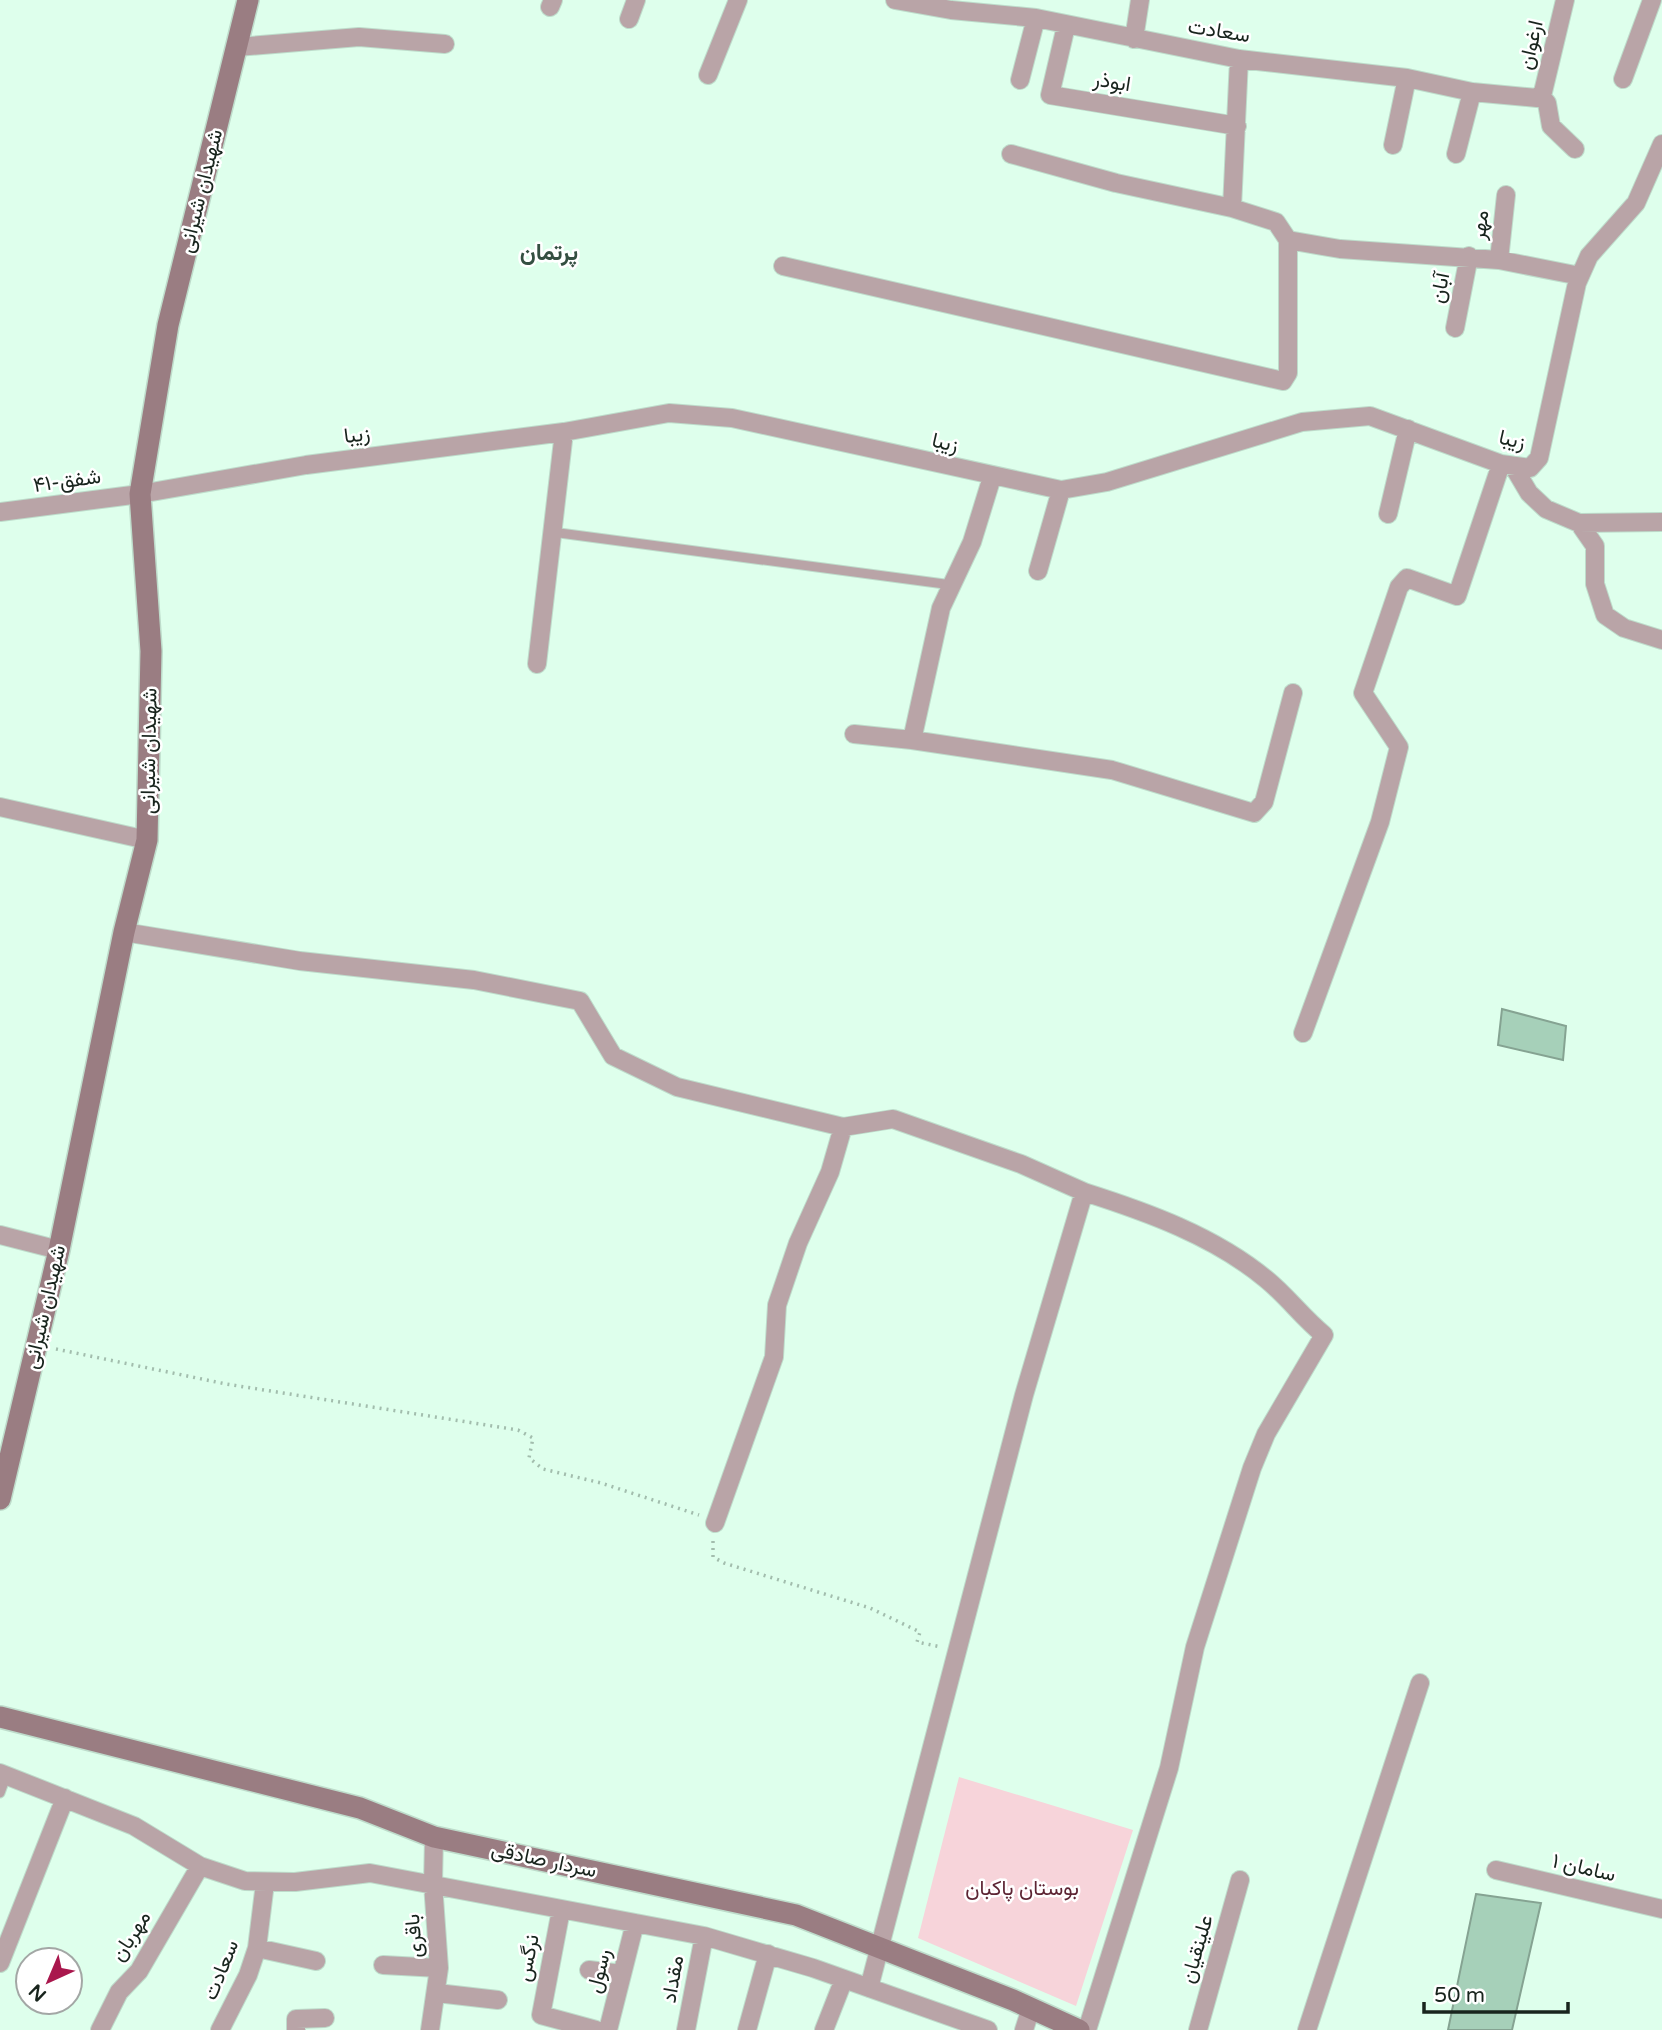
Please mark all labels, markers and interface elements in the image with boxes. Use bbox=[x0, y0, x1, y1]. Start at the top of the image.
street label: سعادت bbox=[1186, 14, 1252, 48]
street label: ارغوان bbox=[1513, 18, 1549, 72]
street label: ابوذر bbox=[1090, 67, 1133, 97]
street label: شهیدان شیرانی bbox=[174, 127, 228, 255]
street label: مهر bbox=[1466, 209, 1494, 242]
district label: پرتمان bbox=[520, 239, 578, 268]
street label: آبان bbox=[1425, 268, 1456, 305]
street label: زیبا bbox=[342, 421, 372, 449]
street label: زیبا bbox=[1496, 425, 1528, 455]
street label: زیبا bbox=[929, 428, 961, 458]
street label: شفق-۴۱ bbox=[32, 464, 102, 498]
street label: شهیدان شیرانی bbox=[135, 688, 163, 814]
street label: شهیدان شیرانی bbox=[19, 1243, 71, 1371]
street label: سردار صادقی bbox=[489, 1837, 599, 1883]
street label: سامان ۱ bbox=[1550, 1849, 1618, 1887]
park label: بوستان پاکبان bbox=[965, 1876, 1079, 1902]
street label: مهربان bbox=[105, 1906, 157, 1966]
street label: علینقیان bbox=[1175, 1912, 1219, 1986]
street label: باقری bbox=[400, 1913, 428, 1959]
street label: نرگس bbox=[511, 1932, 545, 1984]
street label: سعادت bbox=[198, 1936, 244, 2004]
north arrow bbox=[14, 1946, 84, 2016]
street label: رسول bbox=[581, 1946, 617, 1996]
street label: مقداد bbox=[657, 1953, 689, 2005]
scale bar bbox=[1424, 1970, 1568, 2014]
text: N bbox=[25, 1979, 51, 2006]
text: 50 m bbox=[1434, 1983, 1485, 2008]

